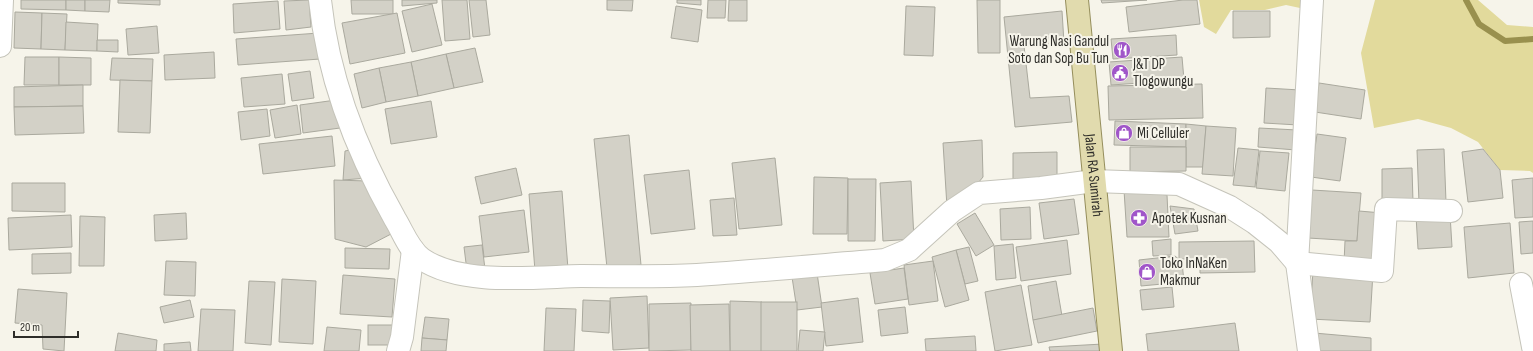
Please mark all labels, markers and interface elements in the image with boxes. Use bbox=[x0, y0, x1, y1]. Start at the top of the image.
place label: Warung Nasi Gandul Soto dan Sop Bu Tun bbox=[1008, 32, 1109, 68]
restaurant icon: Warung Nasi Gandul Soto dan Sop Bu Tun bbox=[1112, 40, 1132, 60]
place label: J&T DP Tlogowungu bbox=[1132, 55, 1193, 91]
public building icon: J&T DP Tlogowungu bbox=[1110, 63, 1130, 83]
shop icon: Mi Celluler bbox=[1114, 123, 1134, 143]
place label: Mi Celluler bbox=[1137, 124, 1190, 143]
street label: Jalan RA Sumirah bbox=[1080, 132, 1107, 218]
pharmacy icon: Apotek Kusnan bbox=[1129, 208, 1149, 228]
place label: Apotek Kusnan bbox=[1151, 209, 1227, 228]
place label: Toko InNaKen Makmur bbox=[1160, 254, 1227, 290]
shop icon: Toko InNaKen Makmur bbox=[1137, 262, 1157, 282]
scale bar bbox=[14, 313, 78, 339]
text: 20 m bbox=[20, 320, 40, 335]

